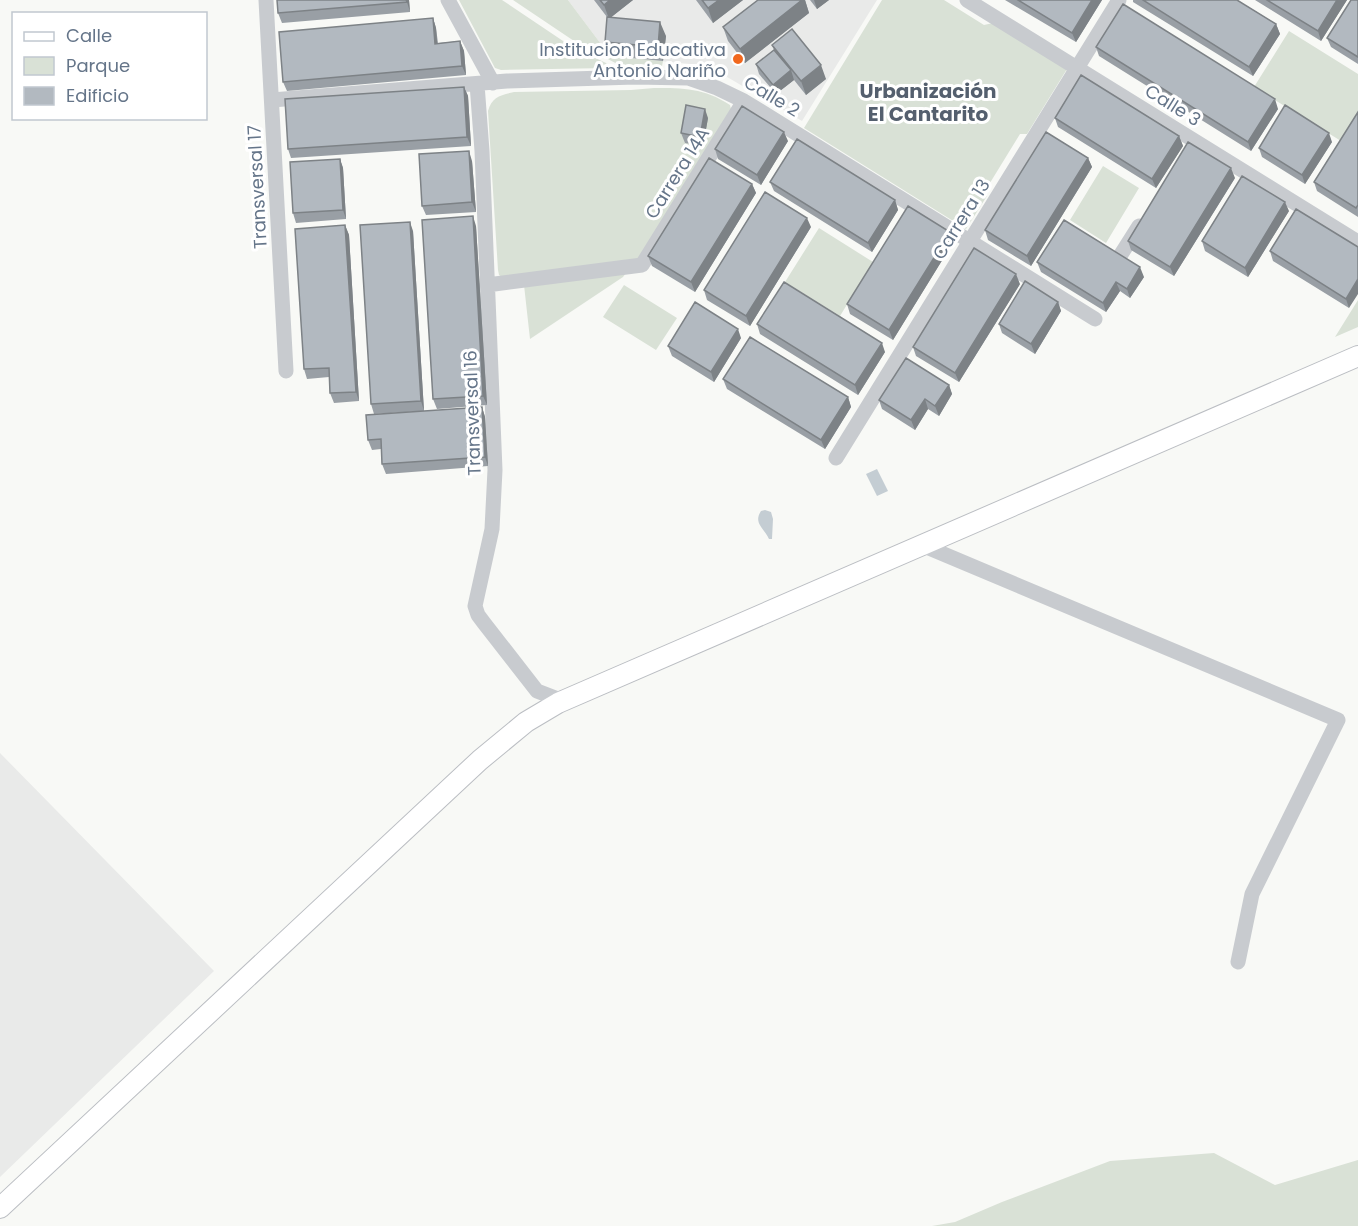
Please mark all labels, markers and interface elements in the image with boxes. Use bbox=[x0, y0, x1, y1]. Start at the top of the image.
legend bbox=[12, 12, 207, 120]
text: Calle bbox=[66, 23, 112, 48]
place label: Institucion Educativa Antonio Nariño bbox=[539, 37, 726, 83]
marker: Institucion Educativa Antonio Nariño bbox=[731, 52, 745, 66]
text: Parque bbox=[66, 53, 130, 78]
street label: Calle 2 bbox=[739, 70, 805, 122]
district label: Urbanización El Cantarito bbox=[860, 77, 996, 128]
street label: Calle 3 bbox=[1140, 78, 1206, 132]
text: Edificio bbox=[66, 83, 129, 108]
street label: Carrera 14A bbox=[639, 122, 715, 224]
street label: Transversal 17 bbox=[241, 124, 273, 250]
street label: Carrera 13 bbox=[926, 174, 996, 264]
street label: Transversal 16 bbox=[457, 350, 487, 476]

